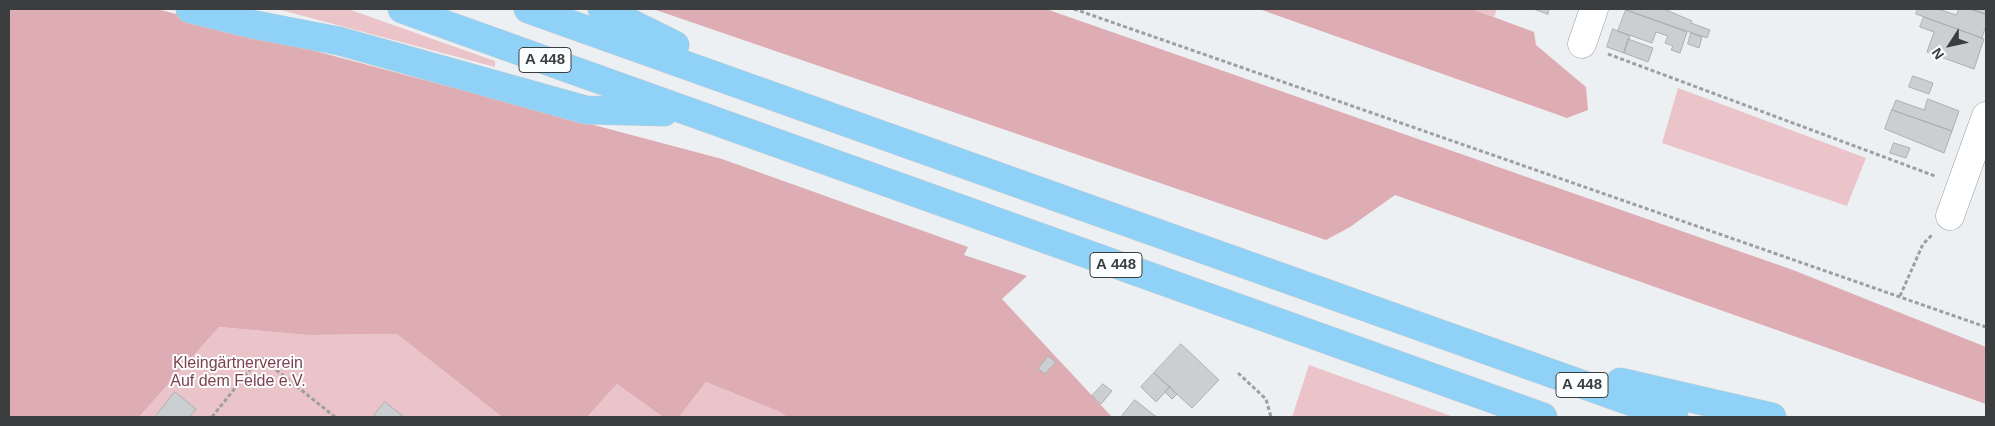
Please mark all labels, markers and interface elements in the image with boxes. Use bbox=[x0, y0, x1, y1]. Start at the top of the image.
north arrow bbox=[1925, 20, 1975, 70]
text: N bbox=[1928, 45, 1947, 62]
road number: A 448 bbox=[519, 48, 571, 72]
road number: A 448 bbox=[1090, 252, 1142, 278]
park label: Kleingärtnerverein Auf dem Felde e.V. bbox=[170, 354, 306, 392]
road number: A 448 bbox=[1556, 372, 1608, 398]

